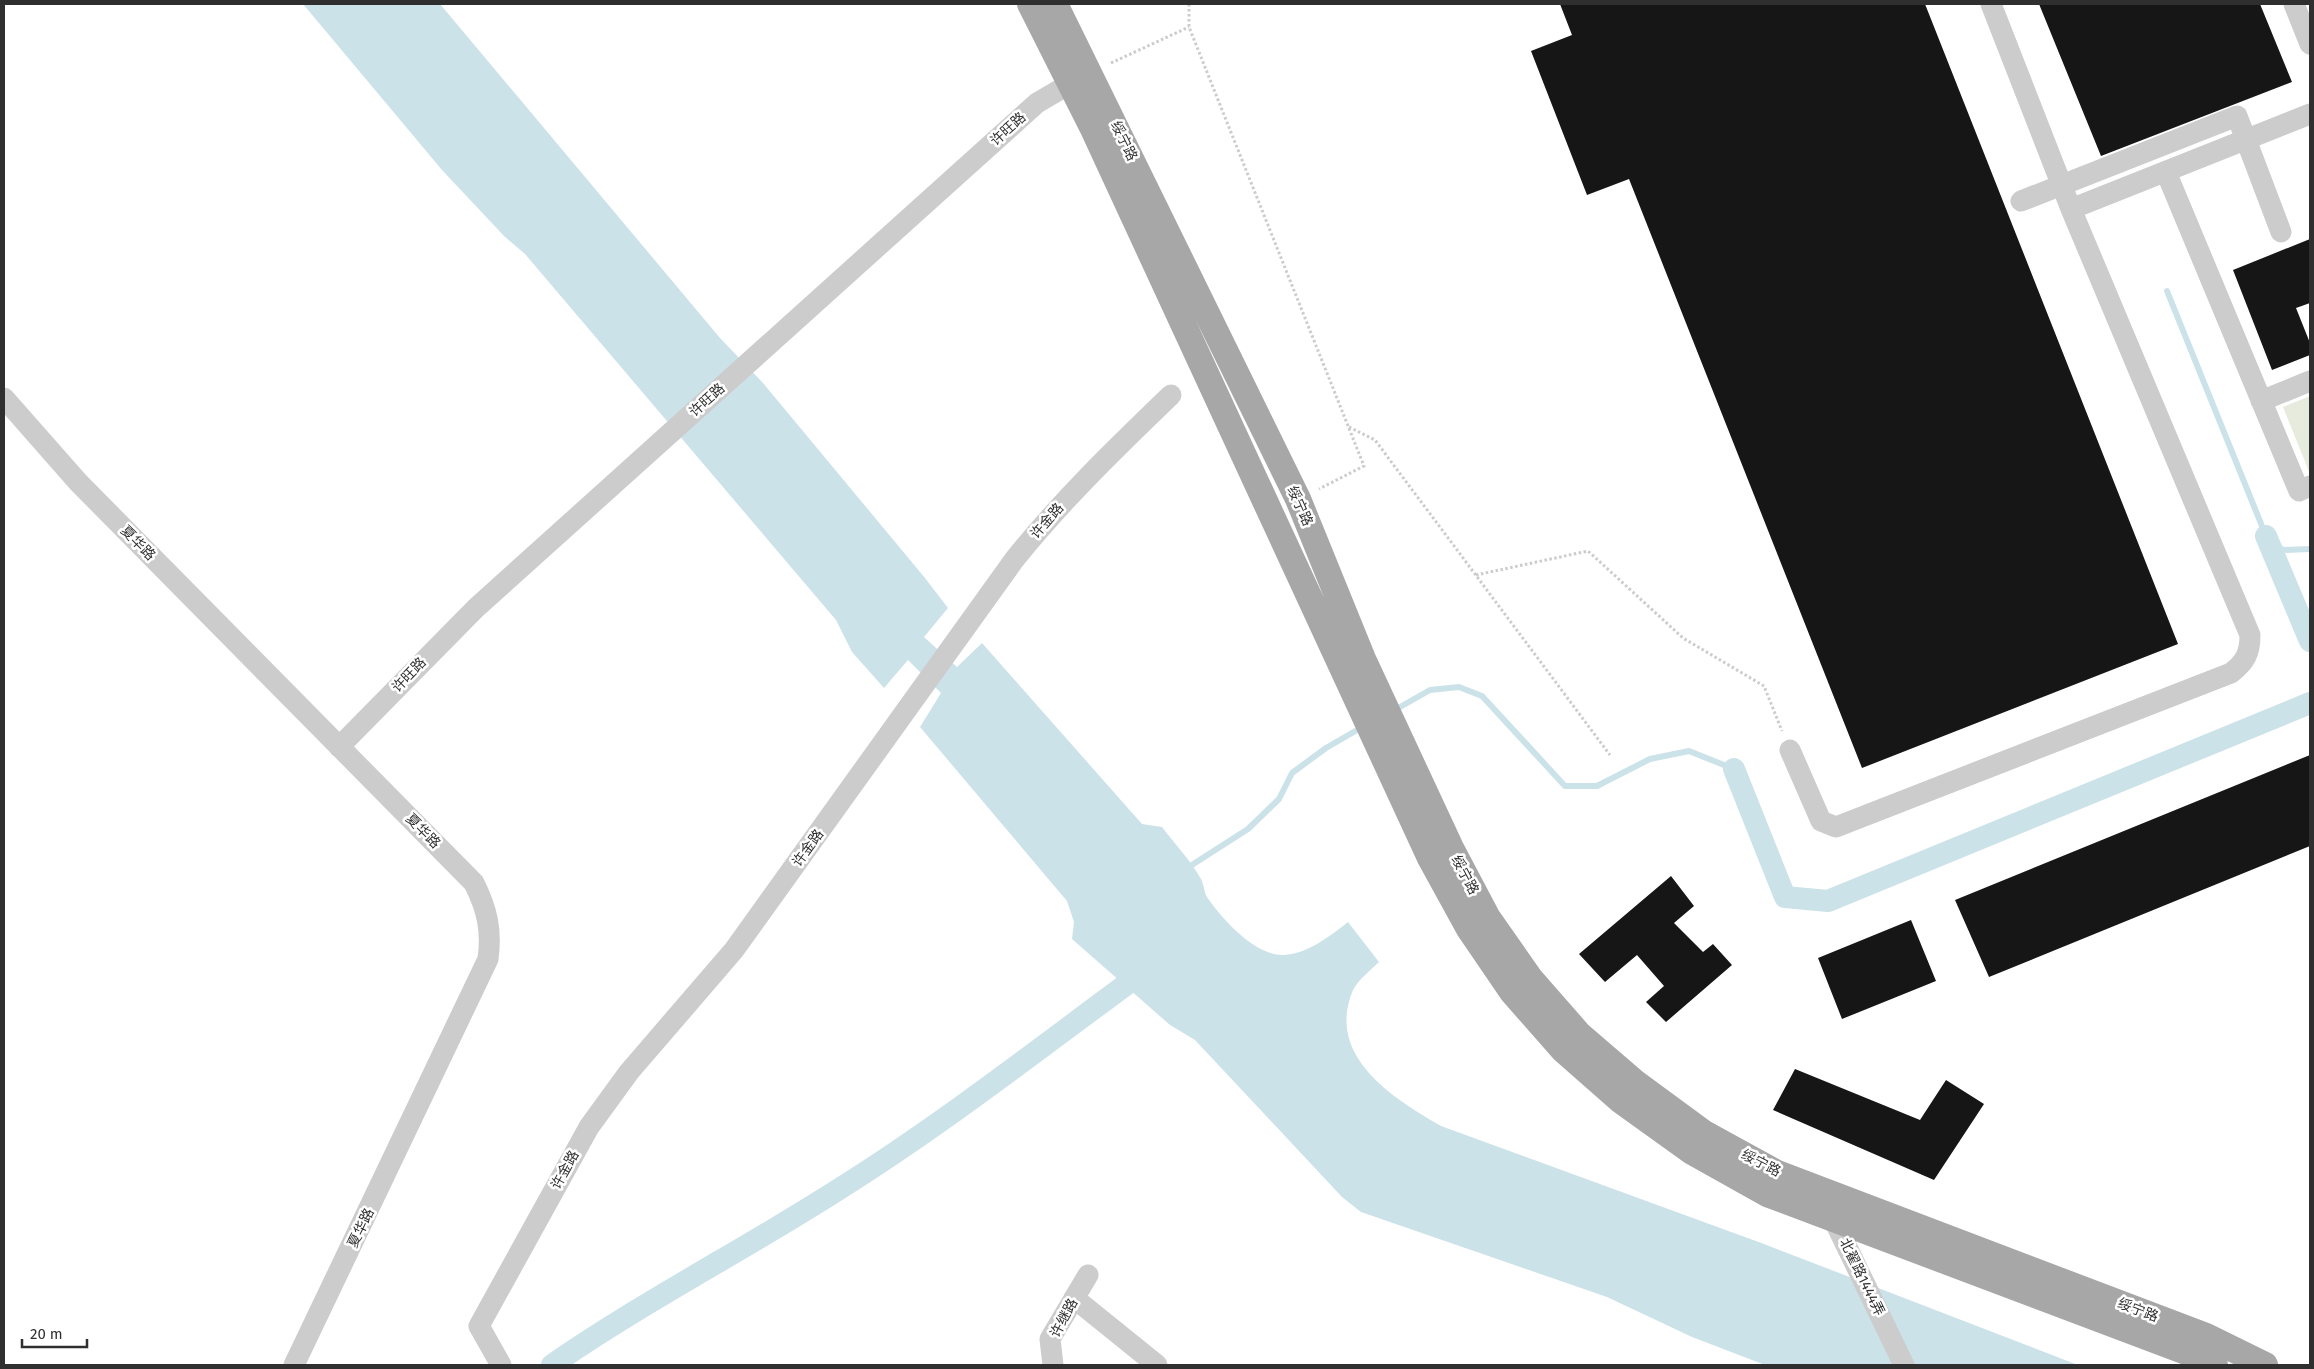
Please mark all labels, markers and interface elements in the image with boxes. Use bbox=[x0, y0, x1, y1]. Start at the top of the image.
street label: 许旺路 bbox=[987, 109, 1029, 149]
street label: 绥宁路 bbox=[1107, 118, 1141, 164]
street label: 许旺路 bbox=[686, 380, 728, 420]
street label: 绥宁路 bbox=[1284, 483, 1316, 529]
street label: 许金路 bbox=[1027, 500, 1067, 542]
street label: 夏华路 bbox=[117, 522, 159, 564]
street label: 许旺路 bbox=[388, 654, 430, 696]
street label: 夏华路 bbox=[402, 810, 444, 852]
street label: 许金路 bbox=[789, 826, 827, 870]
street label: 绥宁路 bbox=[1448, 852, 1482, 898]
street label: 绥宁路 bbox=[1738, 1146, 1784, 1180]
street label: 许金路 bbox=[547, 1148, 583, 1192]
street label: 夏华路 bbox=[344, 1205, 378, 1251]
street label: 北翟路1444弄 bbox=[1836, 1235, 1888, 1319]
street label: 许继路 bbox=[1047, 1295, 1081, 1341]
street label: 绥宁路 bbox=[2115, 1295, 2161, 1325]
scale bar bbox=[22, 1316, 88, 1348]
text: 20 m bbox=[30, 1325, 63, 1343]

